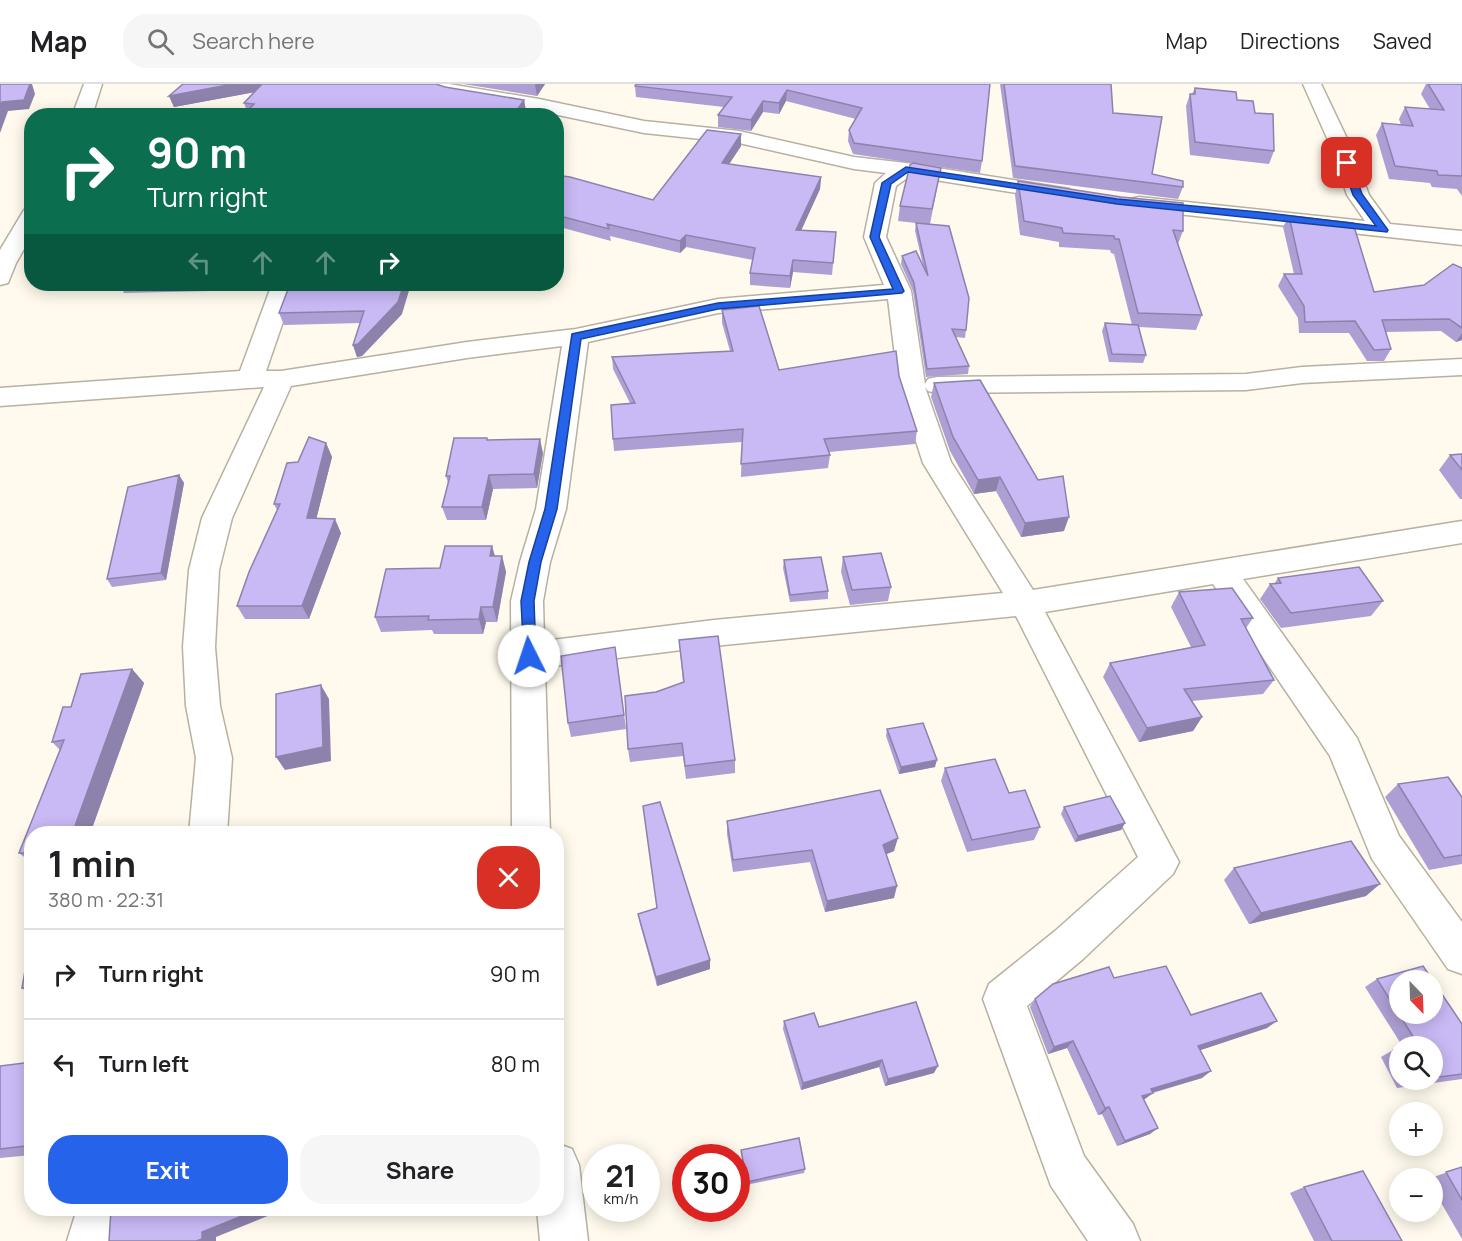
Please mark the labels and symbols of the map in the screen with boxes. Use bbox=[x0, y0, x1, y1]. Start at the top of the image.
pin bbox=[1321, 137, 1372, 188]
position arrow bbox=[497, 624, 561, 688]
north arrow bbox=[1389, 970, 1443, 1024]
speed limit sign: 30 bbox=[672, 1144, 750, 1222]

